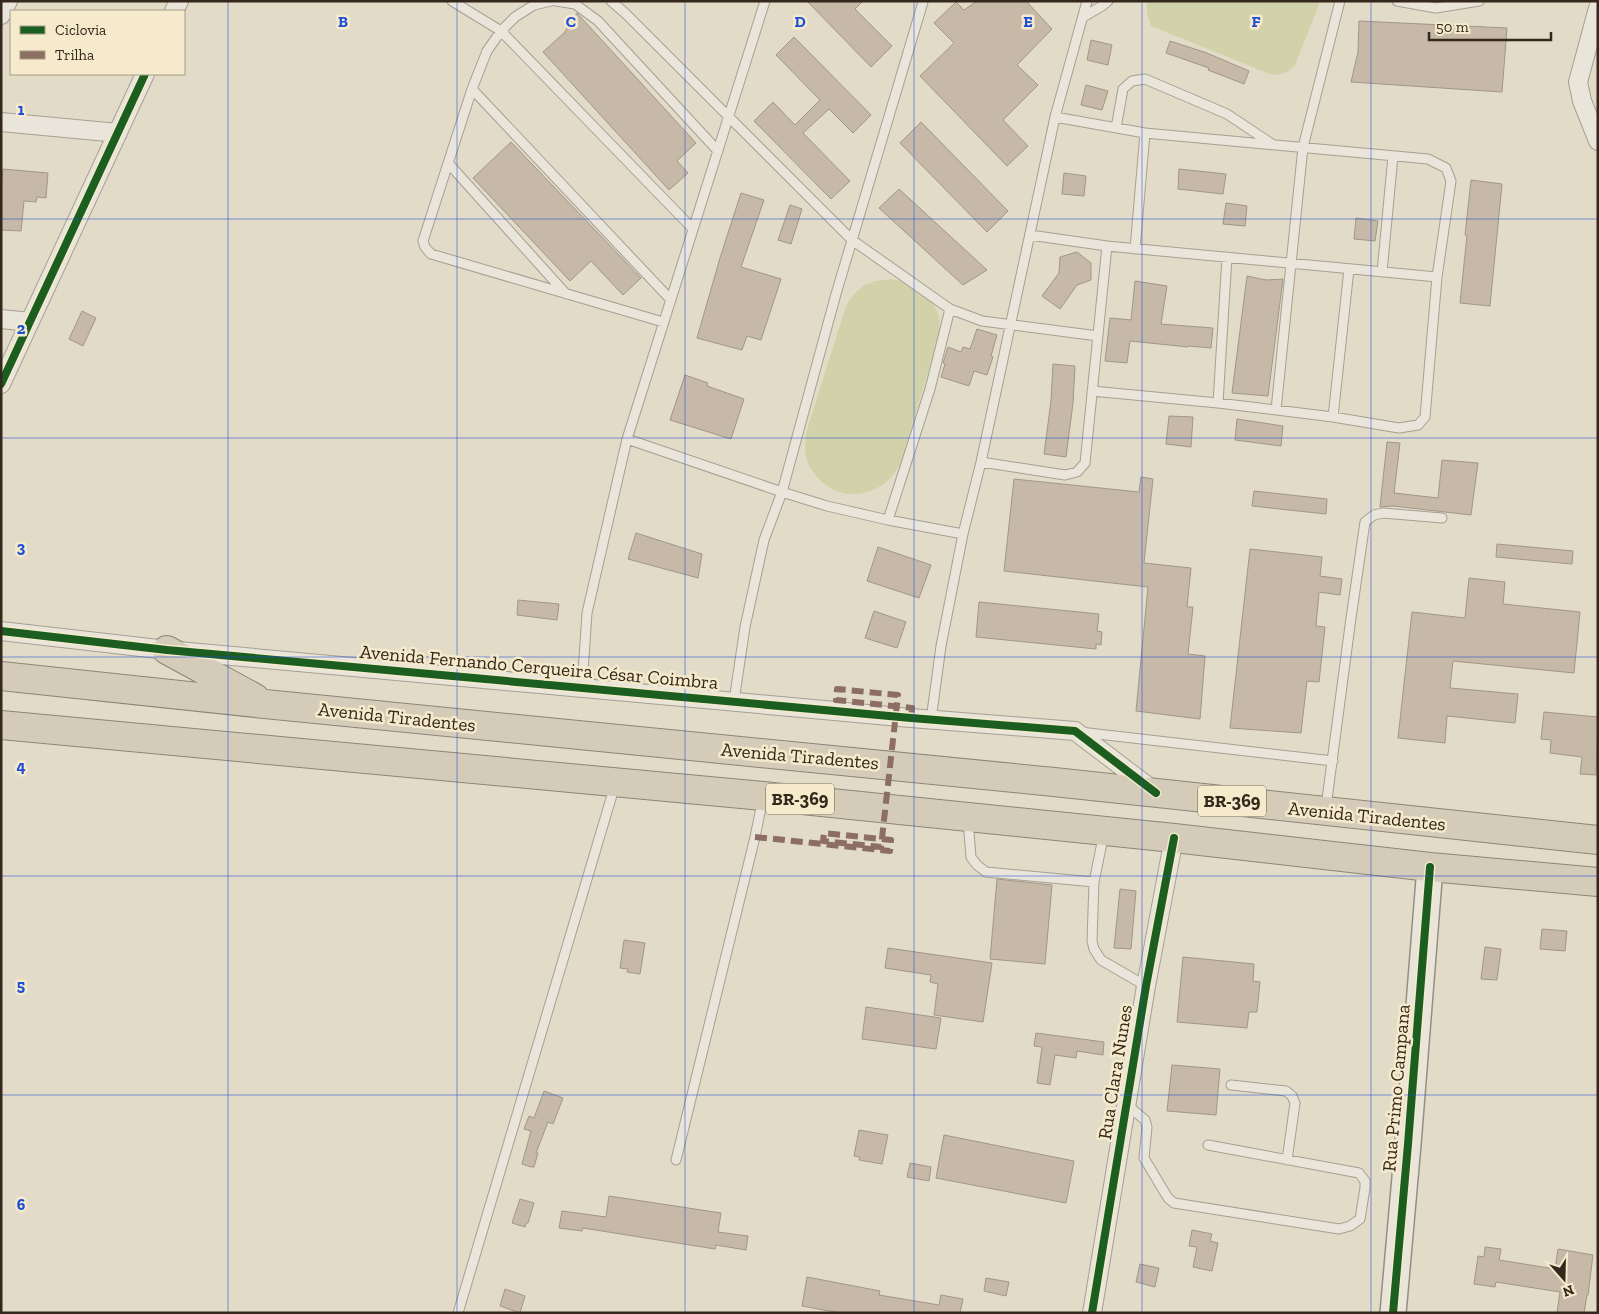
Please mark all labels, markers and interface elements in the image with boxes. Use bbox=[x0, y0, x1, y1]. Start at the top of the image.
legend bbox=[10, 10, 185, 75]
scale bar bbox=[1429, 10, 1552, 42]
text: B bbox=[338, 12, 348, 31]
text: C bbox=[566, 12, 576, 31]
text: D bbox=[794, 12, 806, 31]
text: E bbox=[1023, 12, 1033, 31]
text: F bbox=[1251, 12, 1261, 31]
text: 50 m bbox=[1436, 18, 1469, 36]
text: Ciclovia bbox=[55, 21, 106, 39]
text: Trilha bbox=[55, 46, 94, 64]
text: 1 bbox=[18, 100, 25, 119]
text: 2 bbox=[17, 319, 26, 338]
text: 3 bbox=[17, 538, 26, 557]
street label: Avenida Fernando Cerqueira César Coimbra bbox=[359, 640, 719, 694]
street label: Avenida Tiradentes bbox=[317, 697, 477, 737]
street label: Avenida Tiradentes bbox=[720, 738, 880, 774]
text: 4 bbox=[16, 757, 26, 776]
road number: BR-369 bbox=[766, 784, 834, 814]
road number: BR-369 bbox=[1198, 786, 1266, 816]
street label: Avenida Tiradentes bbox=[1287, 796, 1447, 836]
text: 5 bbox=[17, 976, 25, 995]
street label: Rua Clara Nunes bbox=[1093, 1003, 1137, 1141]
street label: Rua Primo Campana bbox=[1377, 1003, 1415, 1173]
text: 6 bbox=[17, 1195, 26, 1214]
north arrow bbox=[1539, 1254, 1589, 1304]
text: N bbox=[1560, 1281, 1576, 1301]

